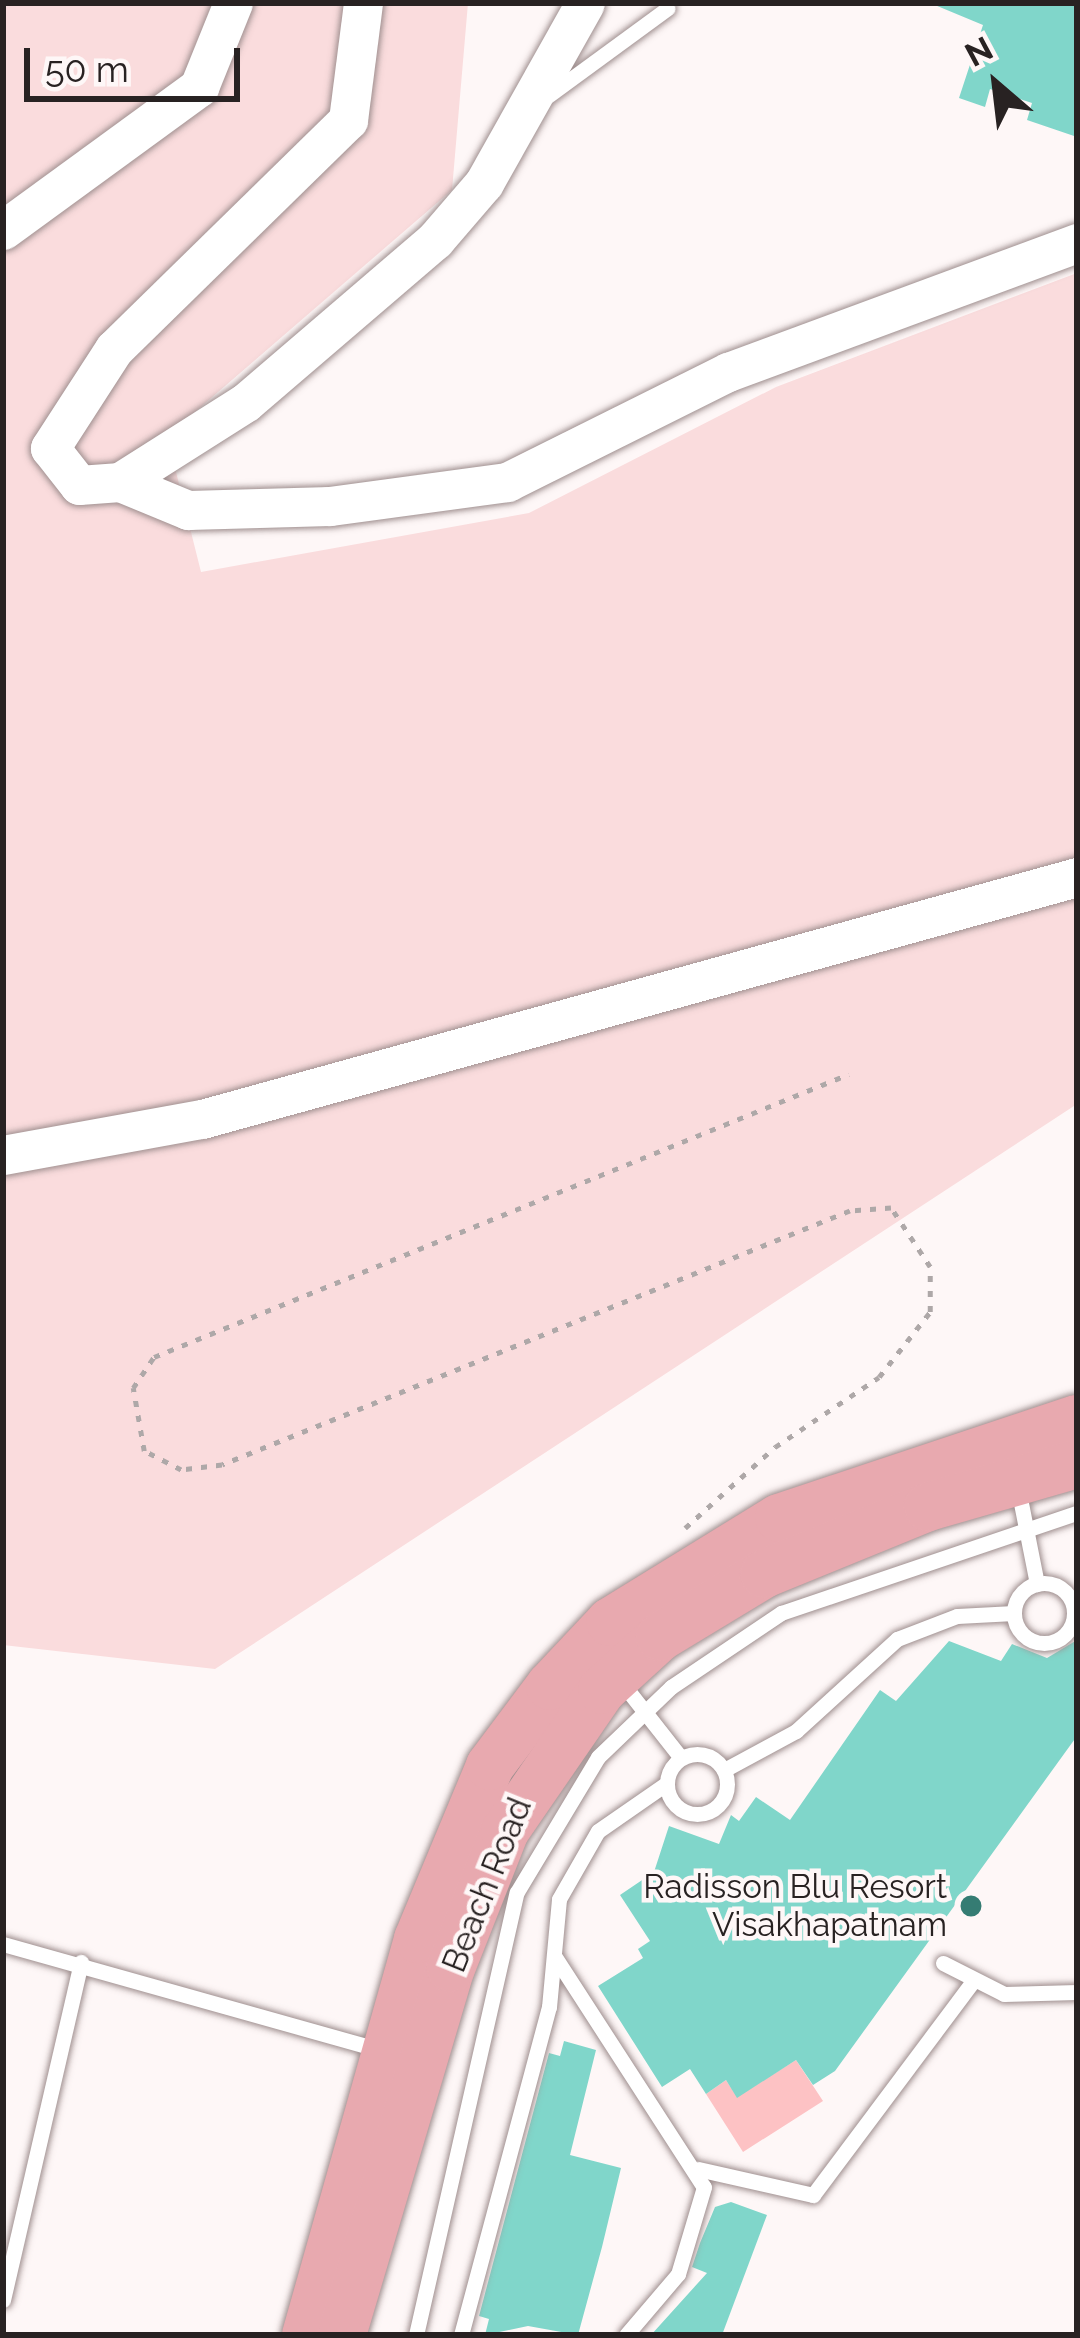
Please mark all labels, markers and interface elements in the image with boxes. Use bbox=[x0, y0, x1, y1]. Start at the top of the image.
scale bar bbox=[30, 24, 246, 98]
north arrow bbox=[936, 24, 1056, 144]
text: N bbox=[959, 29, 999, 75]
text: 50 m bbox=[45, 48, 129, 90]
street label: Beach Road bbox=[434, 1792, 540, 1978]
place label: Radisson Blu Resort Visakhapatnam bbox=[643, 1867, 947, 1945]
marker: Radisson Blu Resort Visakhapatnam bbox=[958, 1893, 984, 1919]

